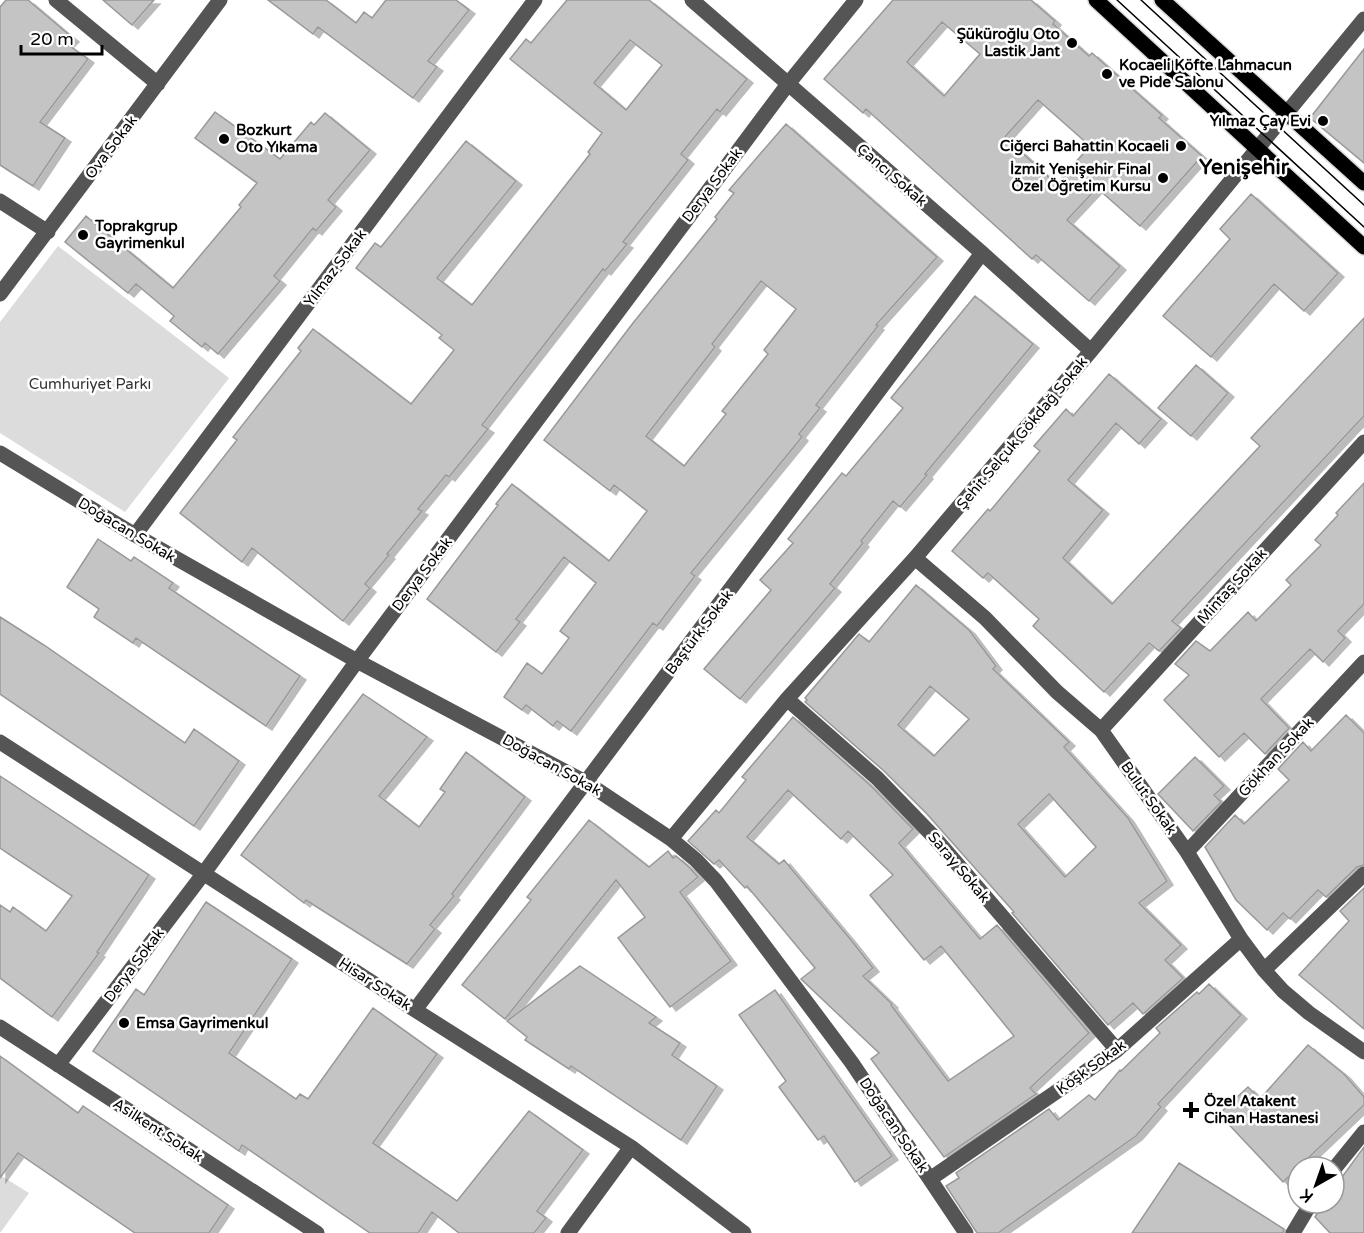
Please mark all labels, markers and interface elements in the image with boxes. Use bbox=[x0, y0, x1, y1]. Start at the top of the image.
scale bar bbox=[21, 18, 102, 56]
place label: Şüküroğlu Oto Lastik Jant bbox=[957, 25, 1060, 60]
text: 20 m bbox=[30, 28, 74, 50]
marker: Şüküroğlu Oto Lastik Jant bbox=[1065, 36, 1079, 50]
place label: Kocaeli Köfte Lahmacun ve Pide Salonu bbox=[1119, 56, 1292, 91]
marker: Kocaeli Köfte Lahmacun ve Pide Salonu bbox=[1100, 67, 1114, 81]
street label: Ova Sokak bbox=[81, 111, 141, 183]
place label: Yılmaz Çay Evi bbox=[1210, 112, 1311, 131]
marker: Yılmaz Çay Evi bbox=[1316, 114, 1330, 128]
place label: Bozkurt Oto Yıkama bbox=[236, 121, 318, 156]
marker: Bozkurt Oto Yıkama bbox=[217, 132, 231, 146]
place label: Ciğerci Bahattin Kocaeli bbox=[1000, 137, 1169, 156]
marker: Ciğerci Bahattin Kocaeli bbox=[1174, 139, 1188, 153]
street label: Çancı Sokak bbox=[853, 140, 931, 210]
street label: Derya Sokak bbox=[678, 144, 746, 226]
district label: Yenişehir bbox=[1199, 155, 1290, 180]
place label: İzmit Yenişehir Final Özel Öğretim Kursu bbox=[1010, 160, 1151, 196]
marker: İzmit Yenişehir Final Özel Öğretim Kursu bbox=[1156, 171, 1170, 185]
place label: Toprakgrup Gayrimenkul bbox=[94, 217, 185, 253]
street label: Yılmaz Sokak bbox=[300, 226, 370, 310]
marker: Toprakgrup Gayrimenkul bbox=[76, 228, 90, 242]
street label: Şehit Selçuk Gökdağ Sokak bbox=[953, 353, 1091, 513]
park label: Cumhuriyet Parkı bbox=[29, 375, 151, 393]
street label: Doğacan Sokak bbox=[75, 494, 179, 566]
street label: Derya Sokak bbox=[388, 533, 456, 615]
street label: Mintaş Sokak bbox=[1193, 545, 1271, 627]
street label: Baştürk Sokak bbox=[661, 586, 737, 678]
street label: Gökhan Sokak bbox=[1235, 713, 1317, 801]
street label: Doğacan Sokak bbox=[499, 730, 605, 800]
street label: Bulut Sokak bbox=[1117, 758, 1181, 838]
street label: Saray Sokak bbox=[924, 828, 994, 906]
street label: Derya Sokak bbox=[100, 924, 168, 1006]
street label: Hisar Sokak bbox=[335, 954, 415, 1014]
place label: Emsa Gayrimenkul bbox=[136, 1014, 268, 1033]
marker: Emsa Gayrimenkul bbox=[117, 1016, 131, 1030]
street label: Köşk Sokak bbox=[1053, 1036, 1129, 1098]
street label: Doğacan Sokak bbox=[856, 1074, 932, 1176]
place label: Özel Atakent Cihan Hastanesi bbox=[1204, 1092, 1318, 1127]
street label: Asilkent Sokak bbox=[110, 1094, 206, 1166]
marker: Özel Atakent Cihan Hastanesi bbox=[1182, 1101, 1200, 1119]
north arrow bbox=[1286, 1155, 1346, 1215]
text: K bbox=[1296, 1184, 1318, 1207]

